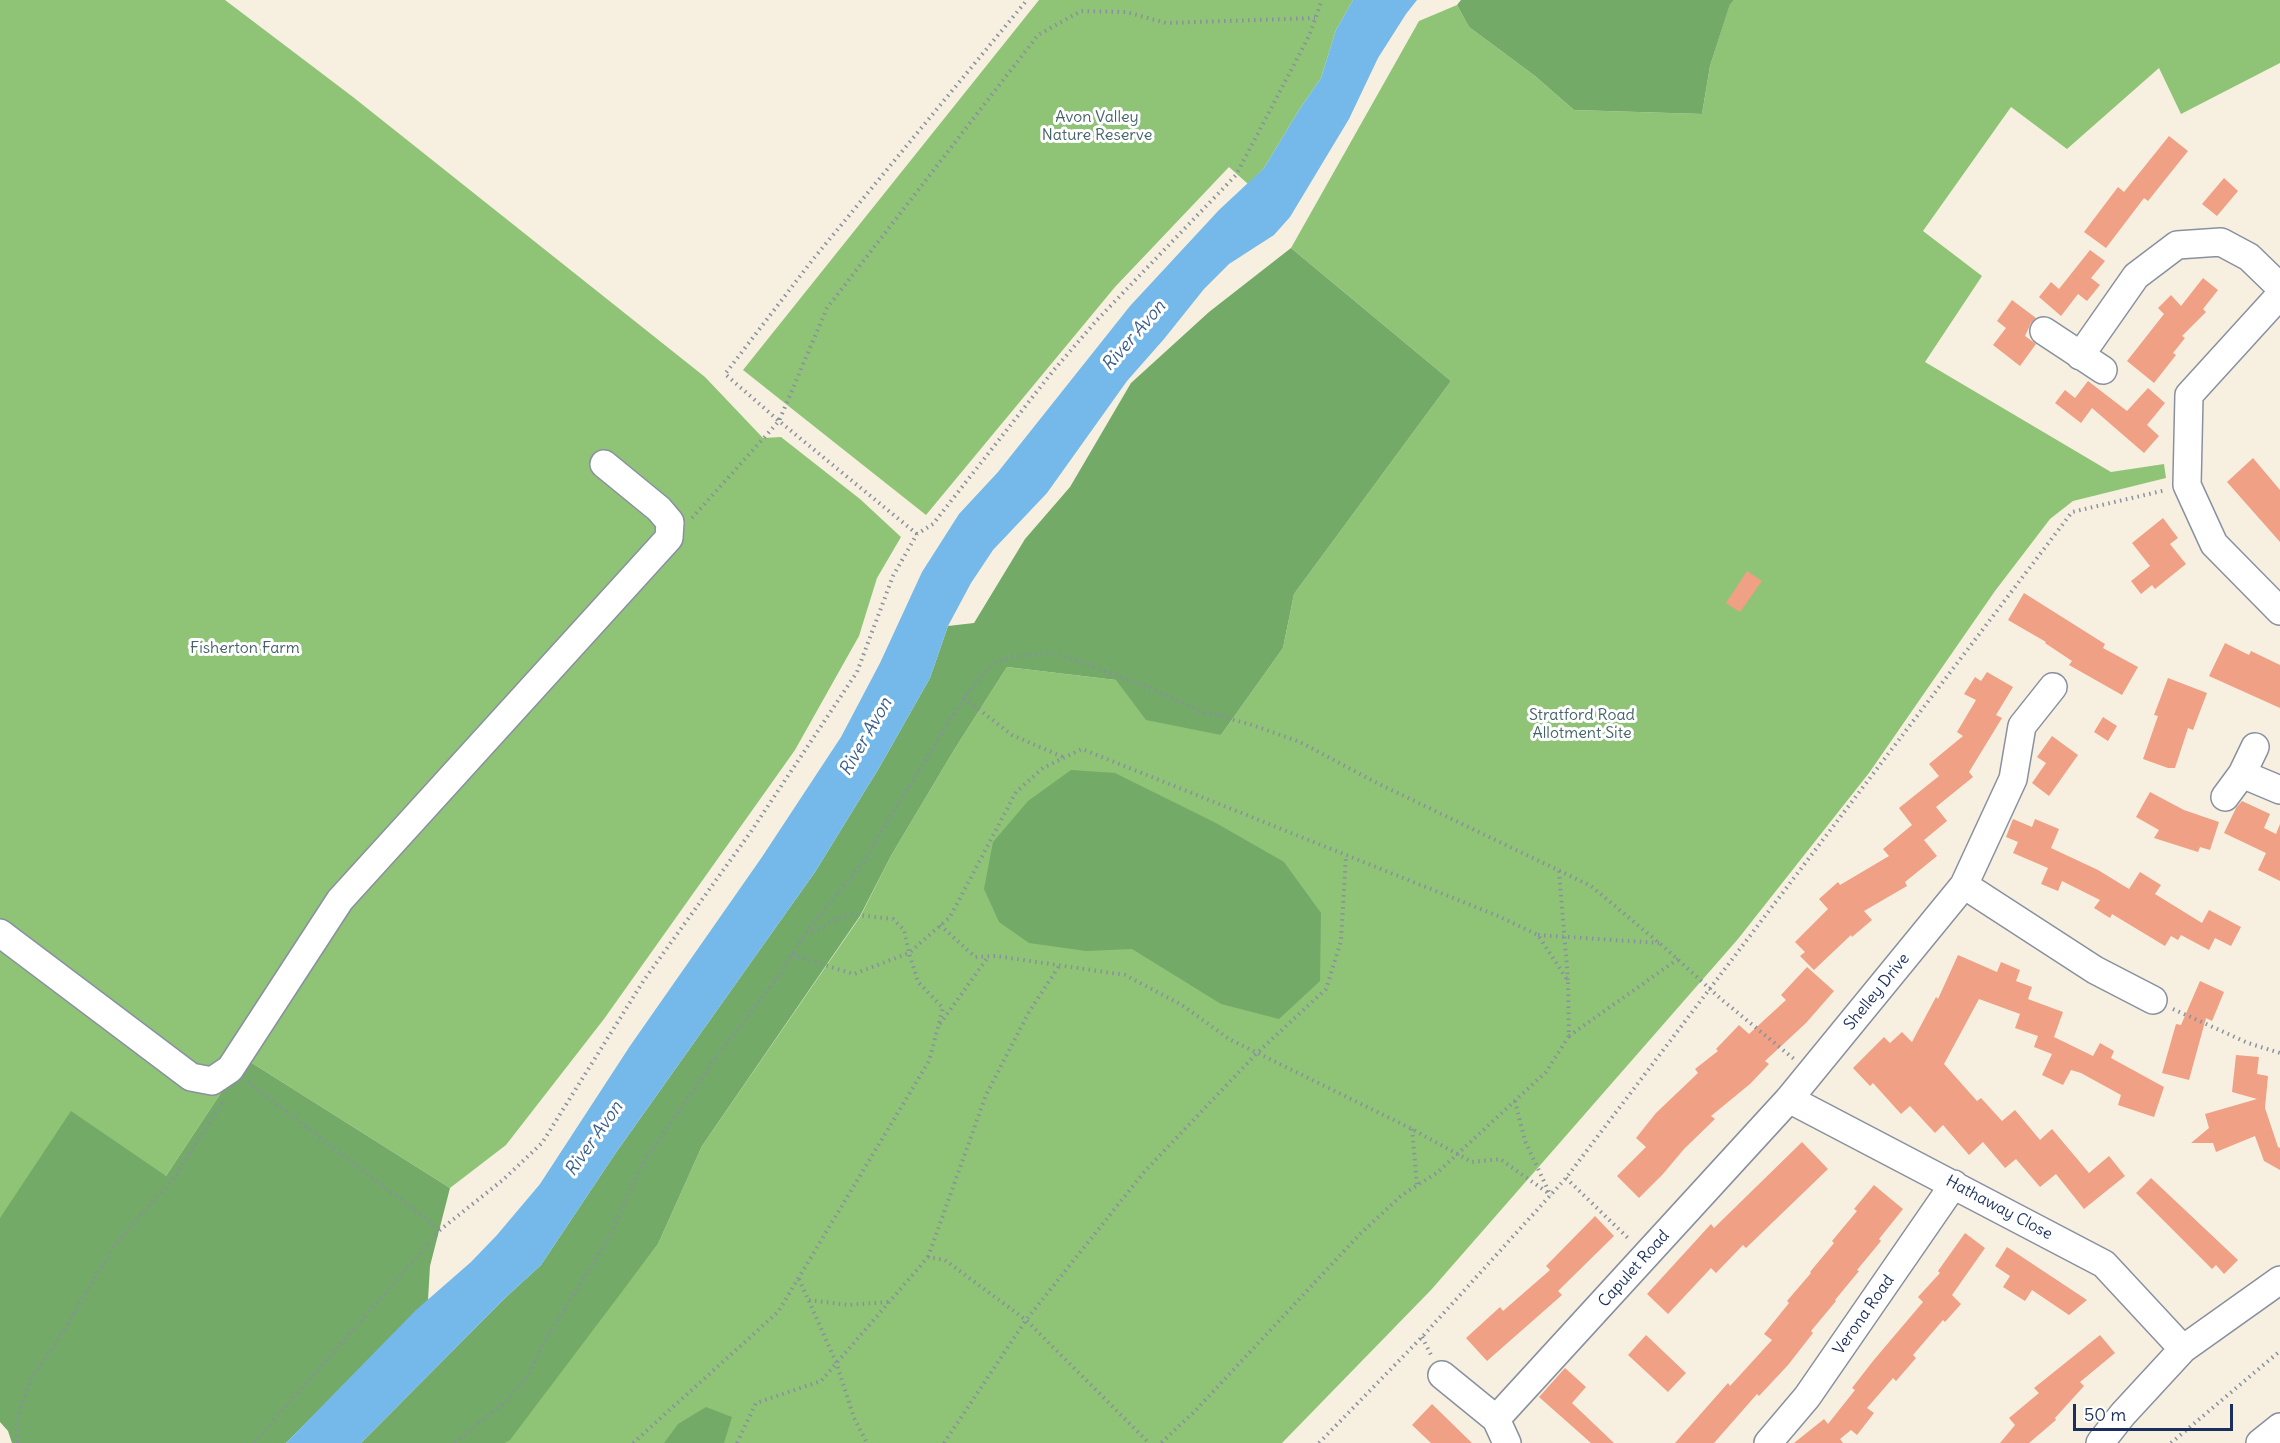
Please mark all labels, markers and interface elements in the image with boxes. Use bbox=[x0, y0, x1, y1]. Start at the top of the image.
park label: Avon Valley Nature Reserve bbox=[1042, 107, 1152, 145]
water label: River Avon bbox=[1098, 296, 1170, 376]
park label: Fisherton Farm bbox=[190, 638, 300, 658]
water label: River Avon bbox=[835, 694, 897, 780]
park label: Stratford Road Allotment Site bbox=[1529, 705, 1635, 743]
street label: Shelley Drive bbox=[1840, 950, 1914, 1034]
water label: River Avon bbox=[560, 1097, 628, 1181]
street label: Hathaway Close bbox=[1942, 1172, 2056, 1244]
street label: Capulet Road bbox=[1594, 1227, 1674, 1311]
street label: Verona Road bbox=[1829, 1271, 1899, 1359]
scale bar bbox=[2076, 1392, 2236, 1430]
text: 50 m bbox=[2084, 1403, 2126, 1426]

